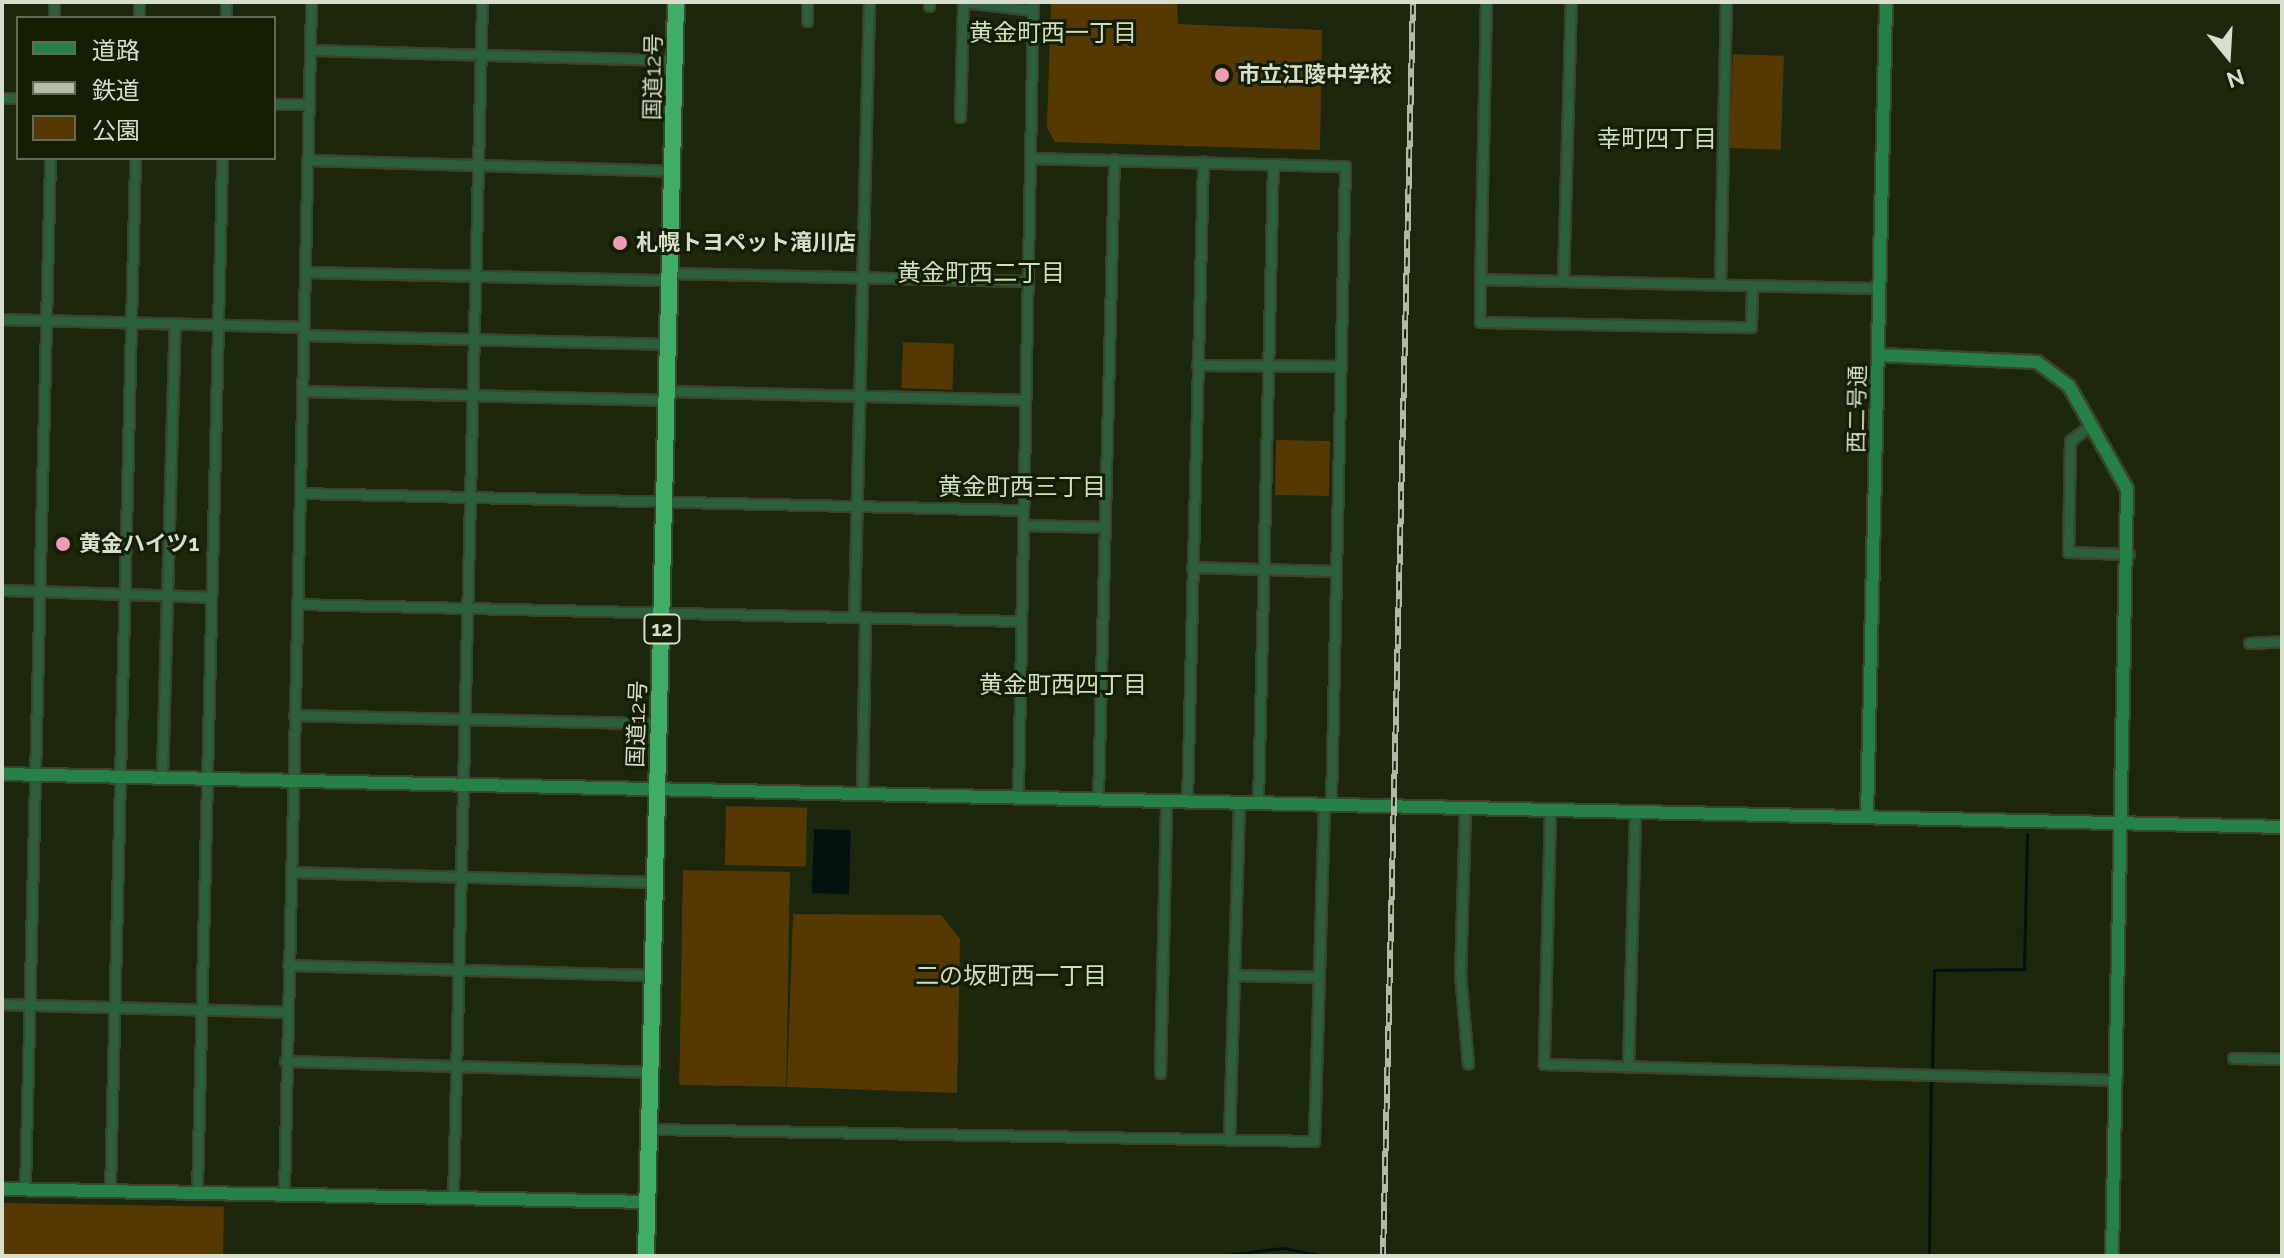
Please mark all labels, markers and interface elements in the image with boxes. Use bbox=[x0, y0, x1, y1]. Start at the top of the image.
legend bbox=[16, 16, 276, 160]
north arrow bbox=[2188, 16, 2268, 96]
district label: 黄金町西一丁目 bbox=[969, 19, 1137, 47]
street label: 国道12号 bbox=[639, 33, 667, 121]
text: 道路 bbox=[92, 36, 140, 65]
place label: 市立江陵中学校 bbox=[1238, 62, 1392, 88]
text: N bbox=[2223, 64, 2247, 94]
marker: 市立江陵中学校 bbox=[1213, 66, 1231, 84]
text: 鉄道 bbox=[92, 76, 140, 105]
text: 公園 bbox=[92, 116, 140, 145]
district label: 幸町四丁目 bbox=[1597, 125, 1717, 153]
place label: 札幌トヨペット滝川店 bbox=[636, 230, 856, 256]
marker: 札幌トヨペット滝川店 bbox=[611, 234, 629, 252]
district label: 黄金町西二丁目 bbox=[897, 259, 1065, 287]
street label: 西二号通 bbox=[1843, 365, 1871, 453]
district label: 黄金町西三丁目 bbox=[938, 473, 1106, 501]
place label: 黄金ハイツ1 bbox=[79, 531, 200, 557]
marker: 黄金ハイツ1 bbox=[54, 535, 72, 553]
road number: 12 bbox=[642, 613, 682, 645]
district label: 黄金町西四丁目 bbox=[979, 671, 1147, 699]
street label: 国道12号 bbox=[622, 680, 652, 768]
district label: 二の坂町西一丁目 bbox=[915, 962, 1107, 990]

